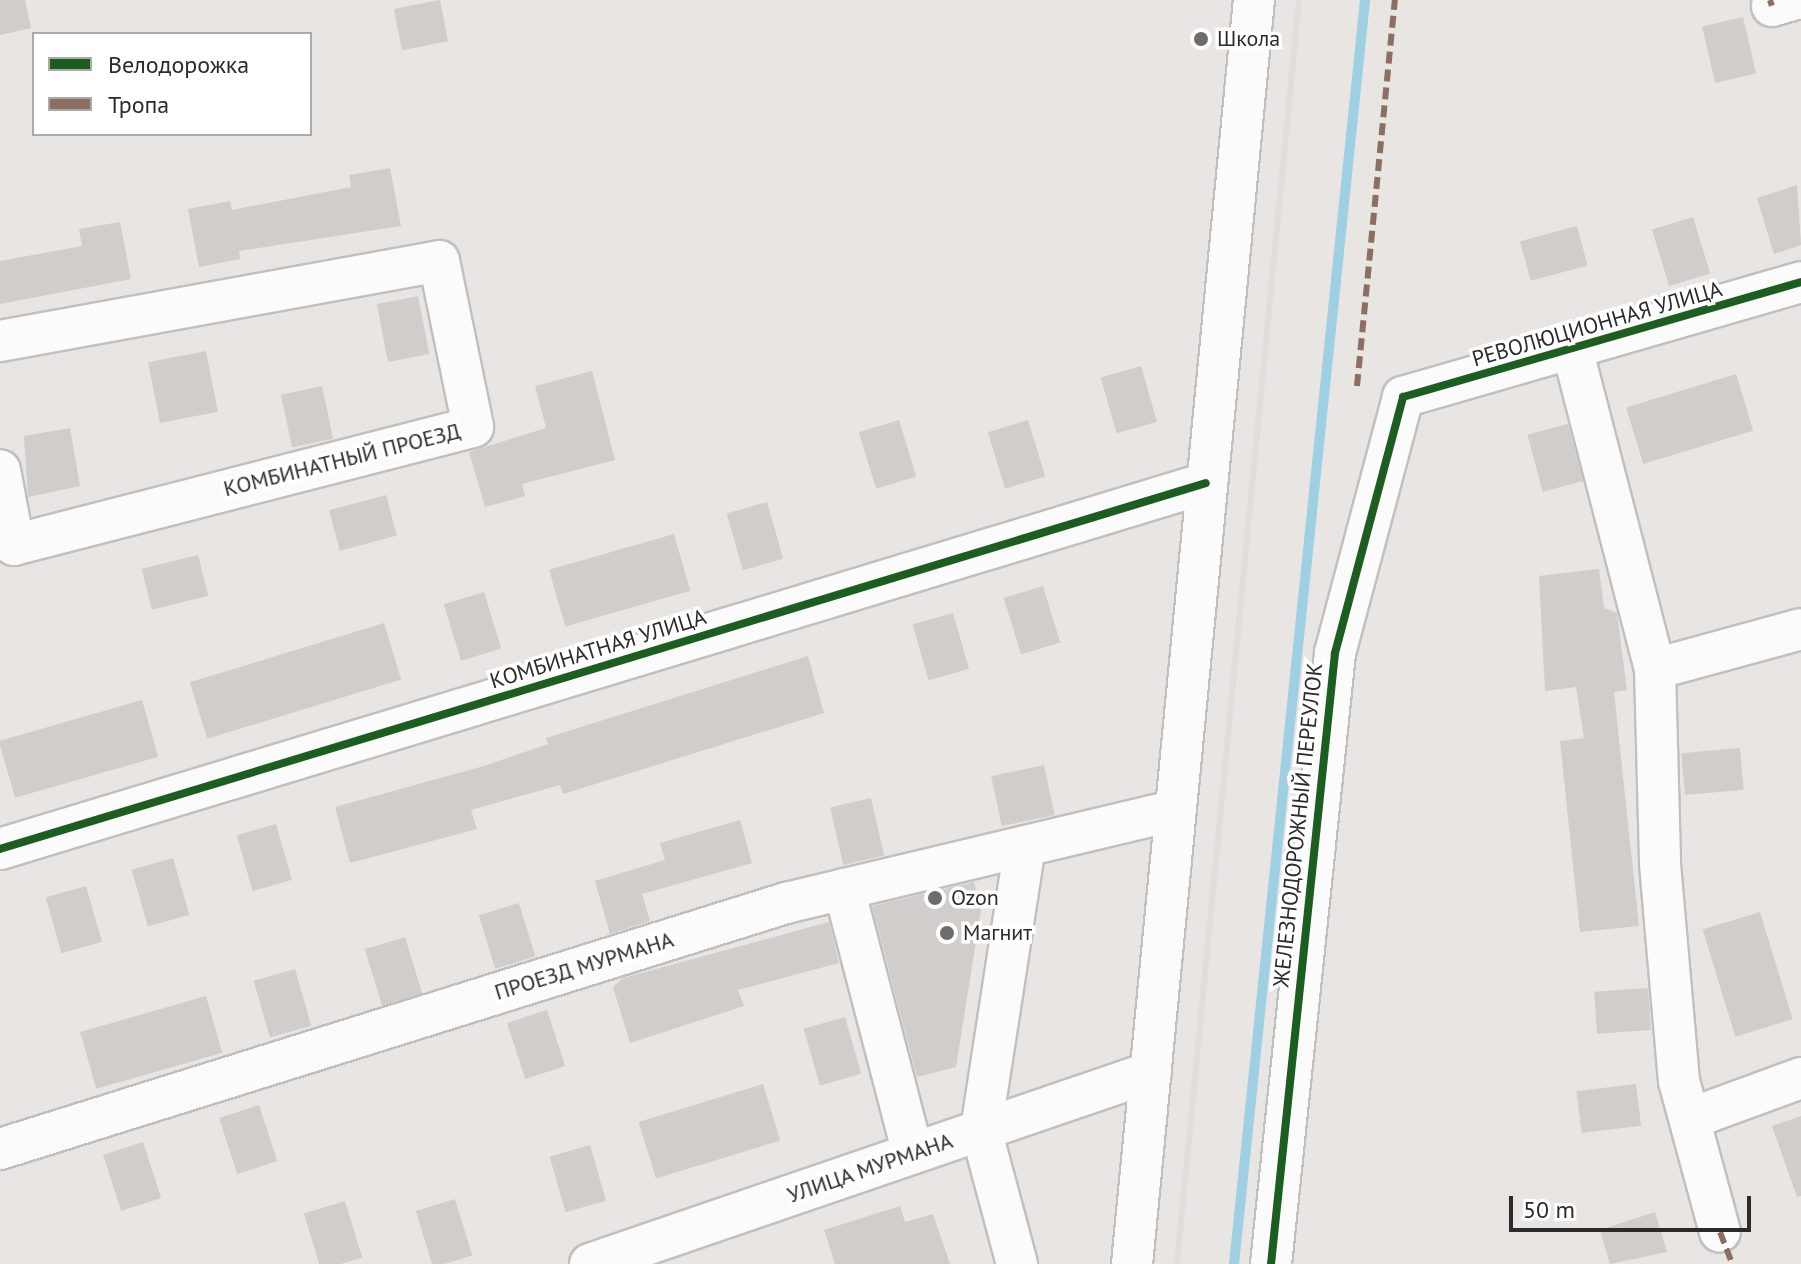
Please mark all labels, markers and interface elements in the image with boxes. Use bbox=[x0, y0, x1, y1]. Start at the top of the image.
place label: Школа bbox=[1217, 26, 1280, 52]
marker: Школа bbox=[1192, 30, 1210, 48]
legend bbox=[32, 32, 312, 136]
text: Велодорожка bbox=[108, 49, 249, 80]
text: Тропа bbox=[108, 89, 169, 120]
street label: РЕВОЛЮЦИОННАЯ УЛИЦА bbox=[1469, 276, 1725, 372]
street label: КОМБИНАТНЫЙ ПРОЕЗД bbox=[221, 418, 463, 502]
street label: КОМБИНАТНАЯ УЛИЦА bbox=[486, 603, 710, 695]
street label: ЖЕЛЕЗНОДОРОЖНЫЙ ПЕРЕУЛОК bbox=[1268, 661, 1328, 989]
place label: Ozon bbox=[951, 885, 999, 911]
marker: Ozon bbox=[926, 889, 944, 907]
place label: Магнит bbox=[963, 920, 1032, 946]
marker: Магнит bbox=[938, 924, 956, 942]
street label: ПРОЕЗД МУРМАНА bbox=[491, 926, 677, 1006]
street label: УЛИЦА МУРМАНА bbox=[784, 1127, 956, 1209]
scale bar bbox=[1513, 1180, 1755, 1230]
text: 50 m bbox=[1523, 1194, 1575, 1225]

